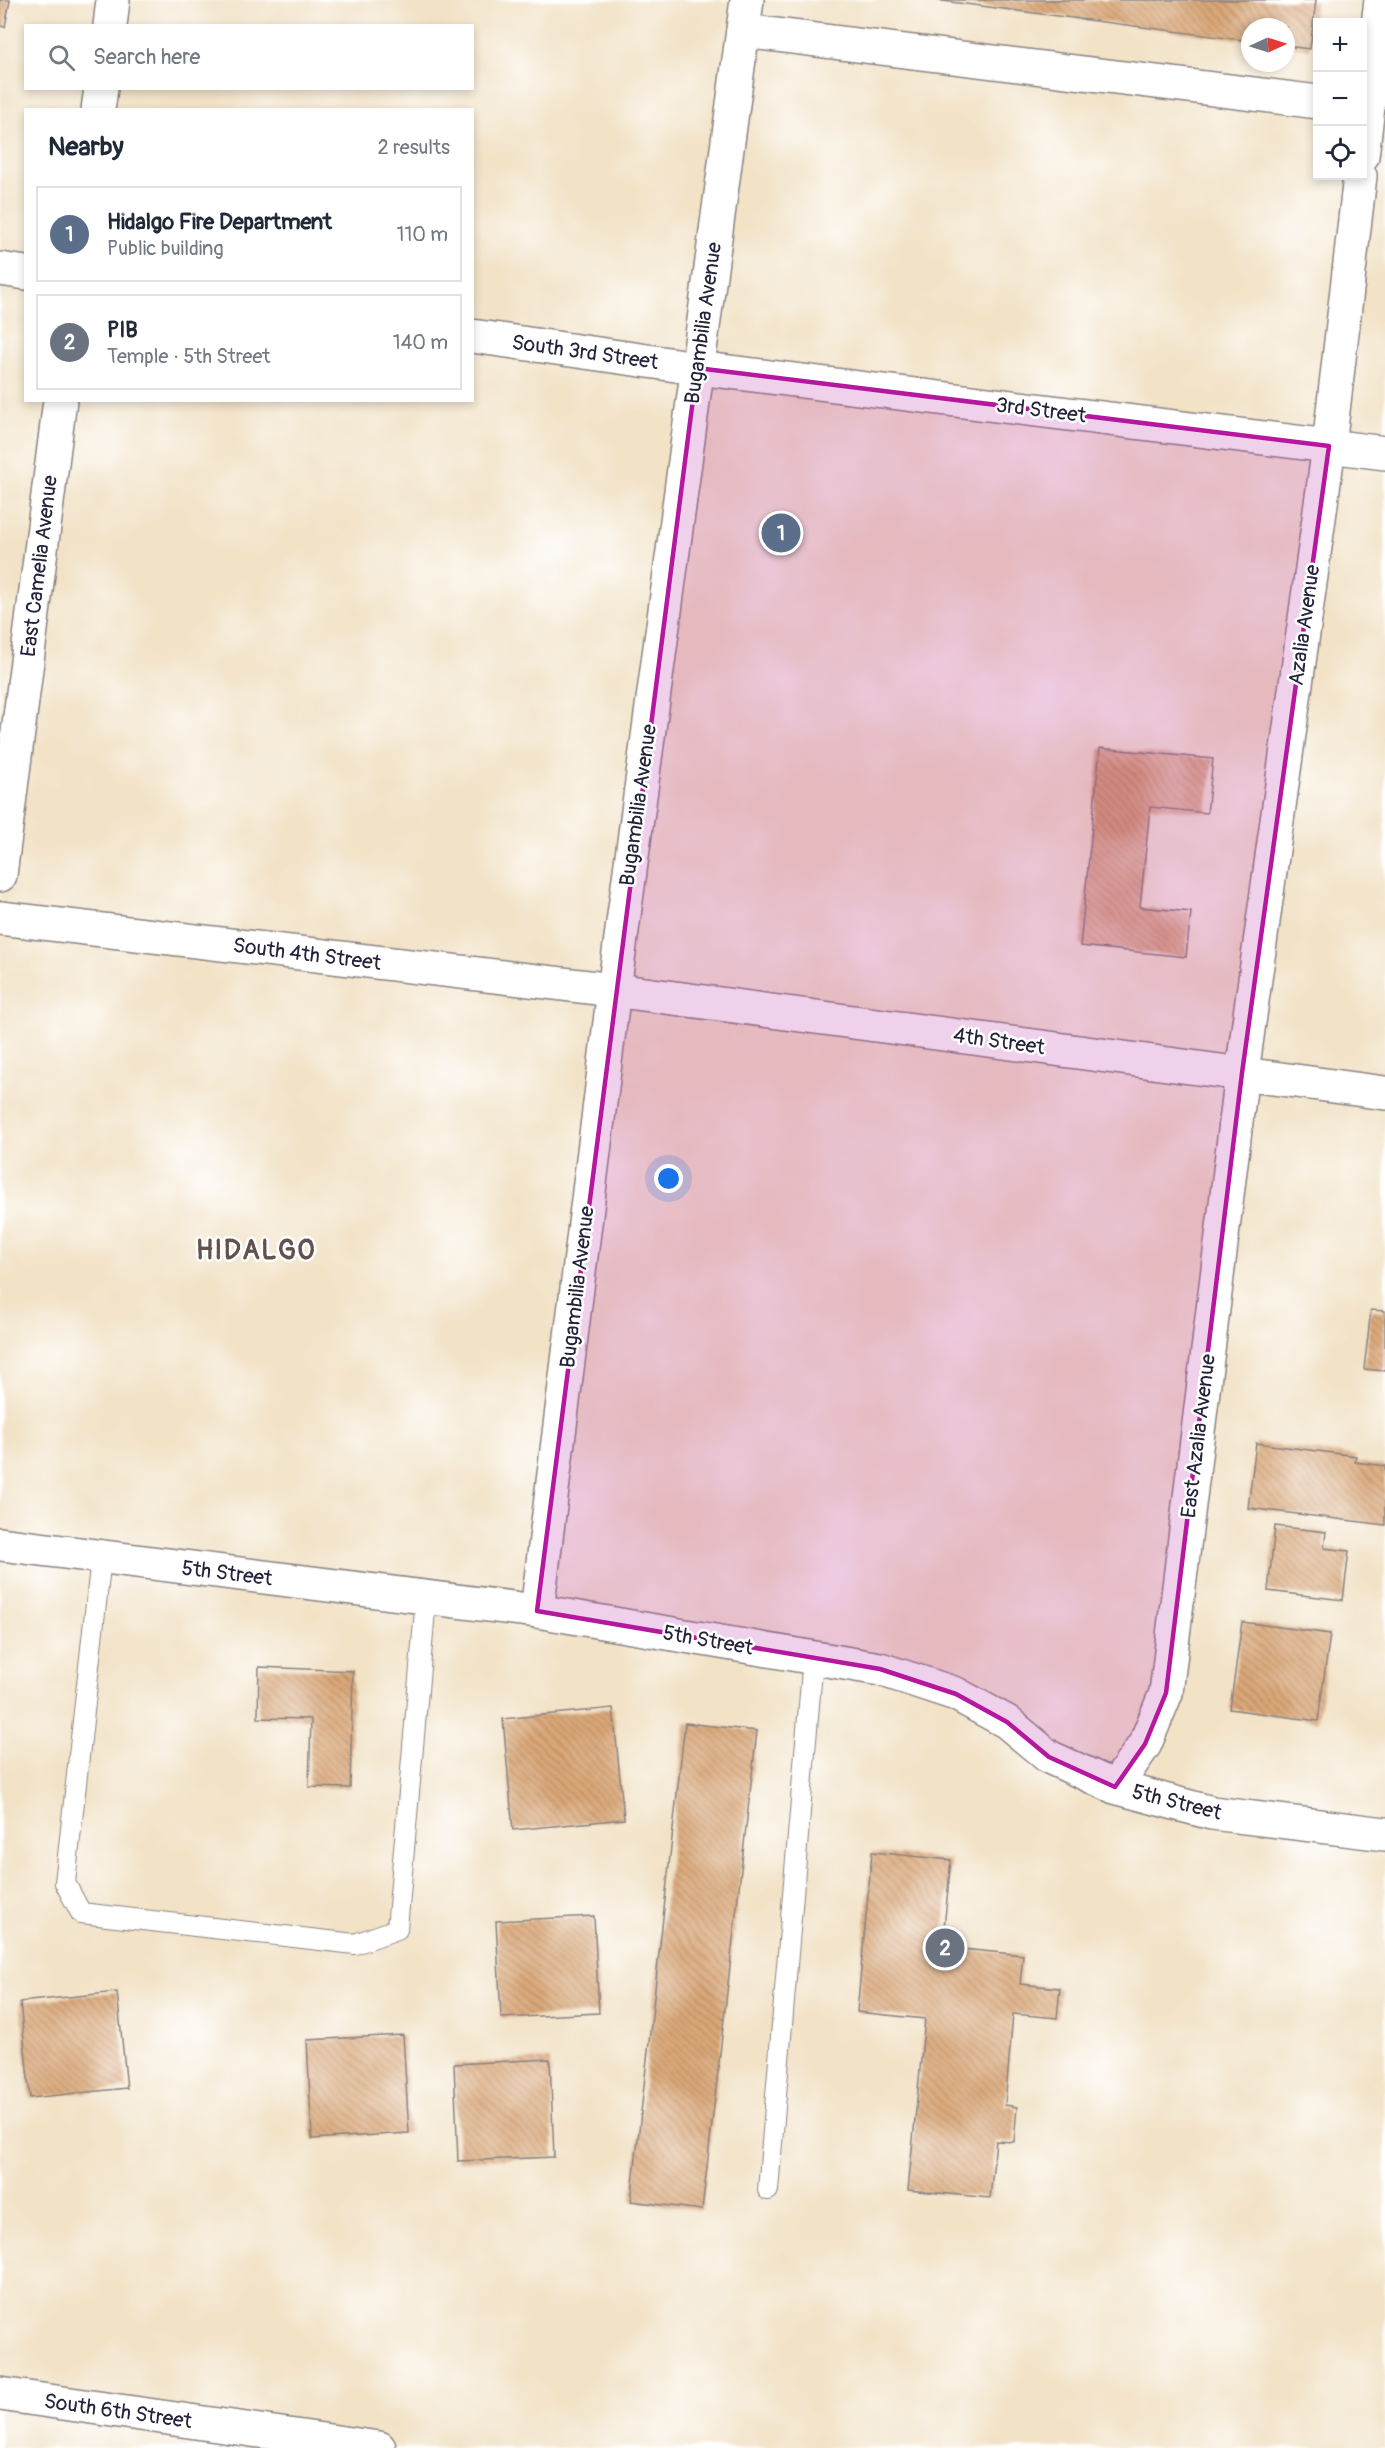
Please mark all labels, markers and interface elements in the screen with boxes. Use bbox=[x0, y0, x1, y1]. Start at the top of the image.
north arrow bbox=[1241, 18, 1295, 72]
map controls bbox=[1313, 18, 1367, 180]
button: + bbox=[1313, 18, 1367, 72]
search box bbox=[24, 24, 474, 90]
icon: search bbox=[45, 41, 78, 74]
text: Search here bbox=[93, 43, 200, 71]
button: − bbox=[1313, 72, 1367, 126]
button: locate bbox=[1313, 126, 1367, 180]
text: Nearby bbox=[48, 131, 124, 163]
text: 2 results bbox=[378, 135, 450, 160]
text: Hidalgo Fire Department bbox=[107, 208, 332, 236]
text: 1 bbox=[66, 222, 73, 247]
text: 110 m bbox=[397, 222, 448, 247]
text: Public building bbox=[107, 236, 223, 261]
street label: Bugambilia Avenue bbox=[679, 240, 728, 406]
text: PIB bbox=[107, 316, 138, 344]
street label: South 3rd Street bbox=[510, 329, 660, 376]
text: 2 bbox=[64, 330, 75, 355]
text: 140 m bbox=[393, 330, 448, 355]
text: Temple · 5th Street bbox=[107, 344, 270, 369]
street label: 3rd Street bbox=[994, 392, 1088, 429]
street label: East Camelia Avenue bbox=[15, 473, 64, 658]
pin: 1 bbox=[762, 510, 800, 556]
street label: Azalia Avenue bbox=[1283, 562, 1326, 687]
street label: Bugambilia Avenue bbox=[614, 722, 663, 888]
street label: South 4th Street bbox=[231, 932, 383, 977]
street label: 4th Street bbox=[951, 1022, 1047, 1061]
your location bbox=[654, 1164, 683, 1193]
street label: Bugambilia Avenue bbox=[554, 1204, 601, 1370]
district label: HIDALGO bbox=[196, 1234, 316, 1267]
street label: East Azalia Avenue bbox=[1175, 1352, 1222, 1520]
street label: 5th Street bbox=[180, 1555, 274, 1593]
street label: 5th Street bbox=[661, 1619, 756, 1662]
street label: 5th Street bbox=[1129, 1778, 1225, 1827]
pin: 2 bbox=[926, 1926, 964, 1970]
street label: South 6th Street bbox=[42, 2388, 194, 2435]

